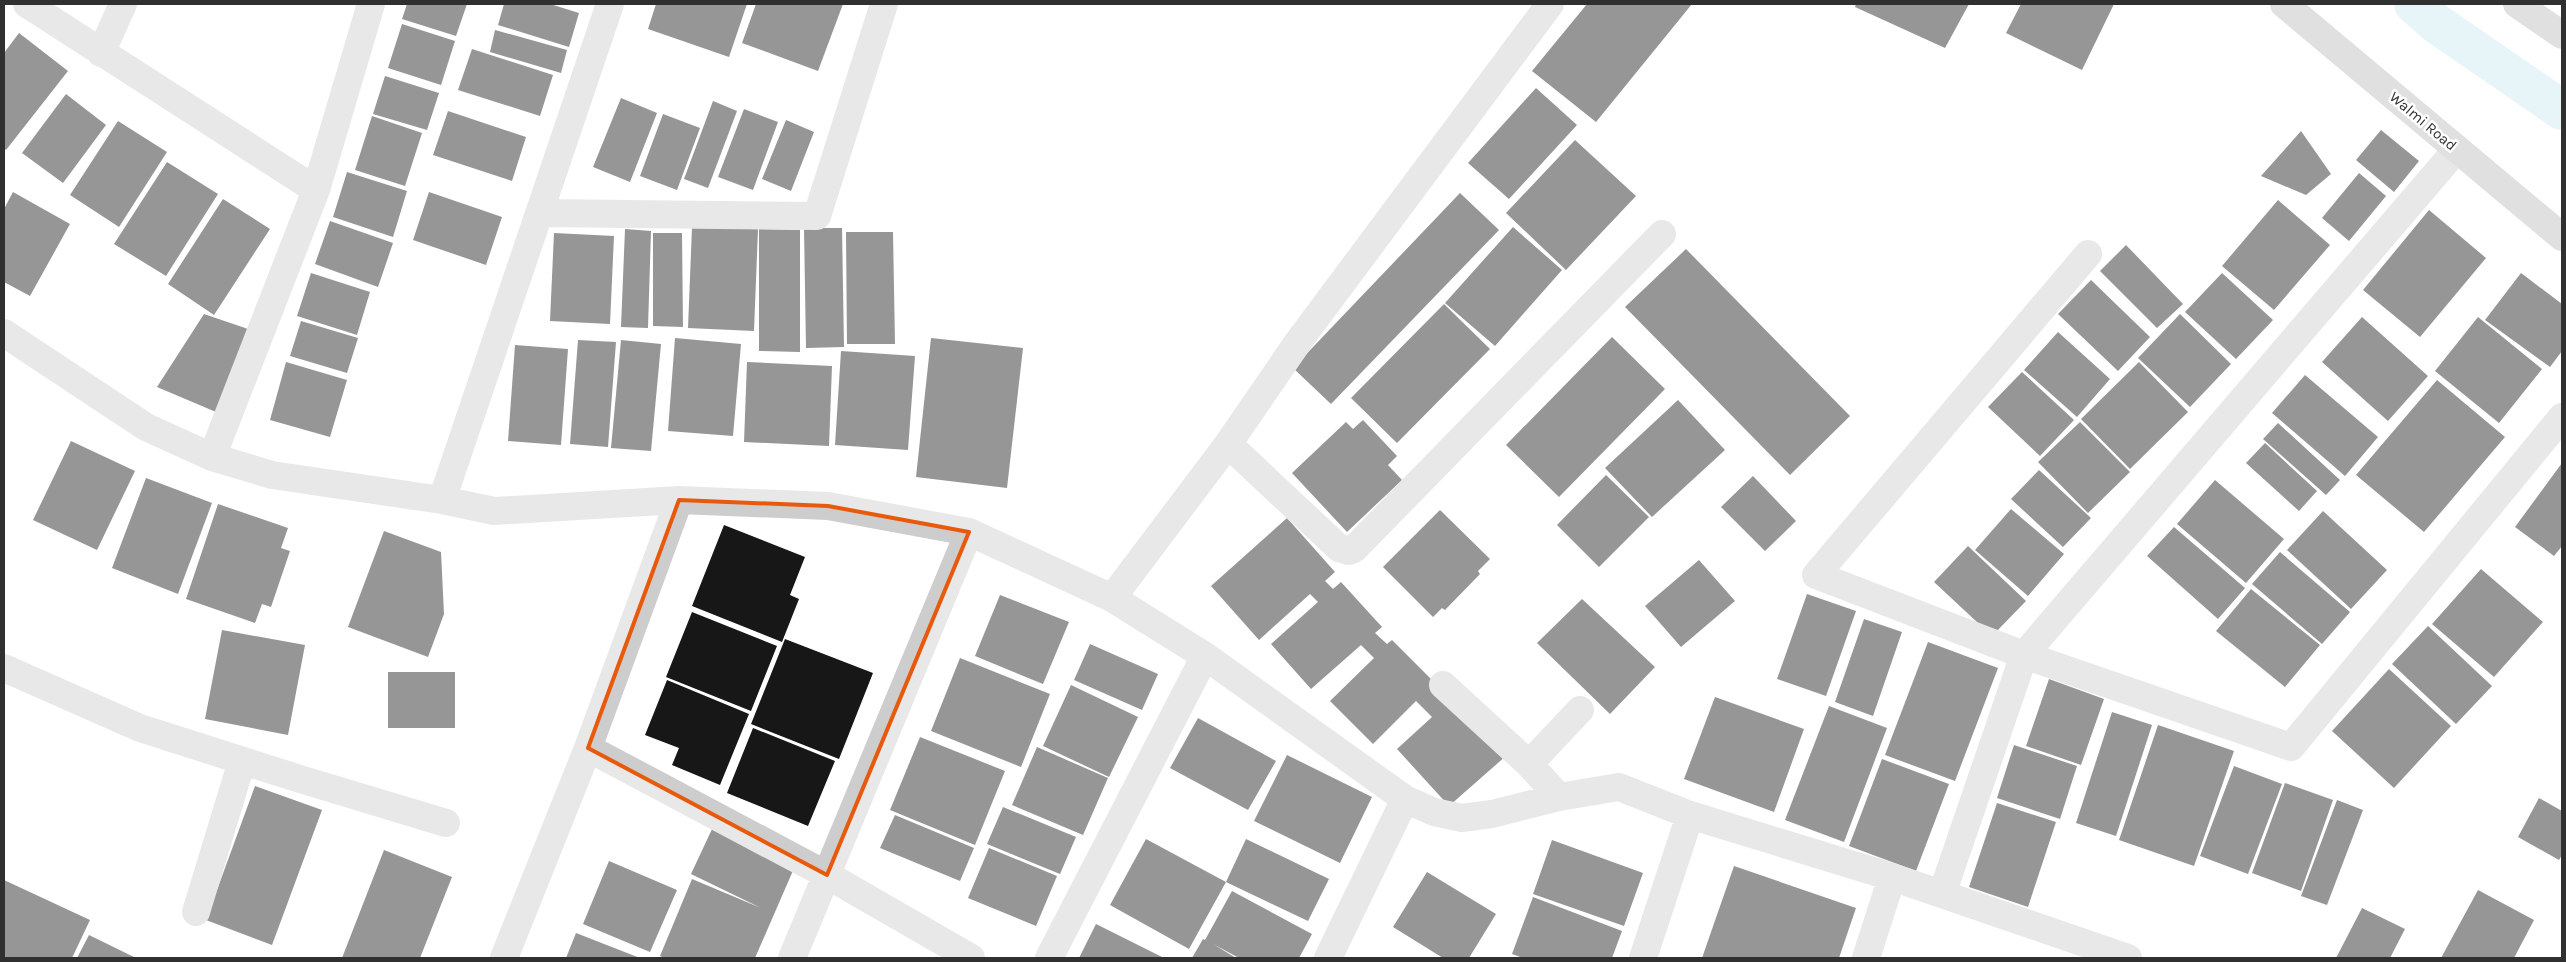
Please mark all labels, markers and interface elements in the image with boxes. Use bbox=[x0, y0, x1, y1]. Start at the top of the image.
street label: Walmi Road bbox=[2386, 88, 2460, 154]

